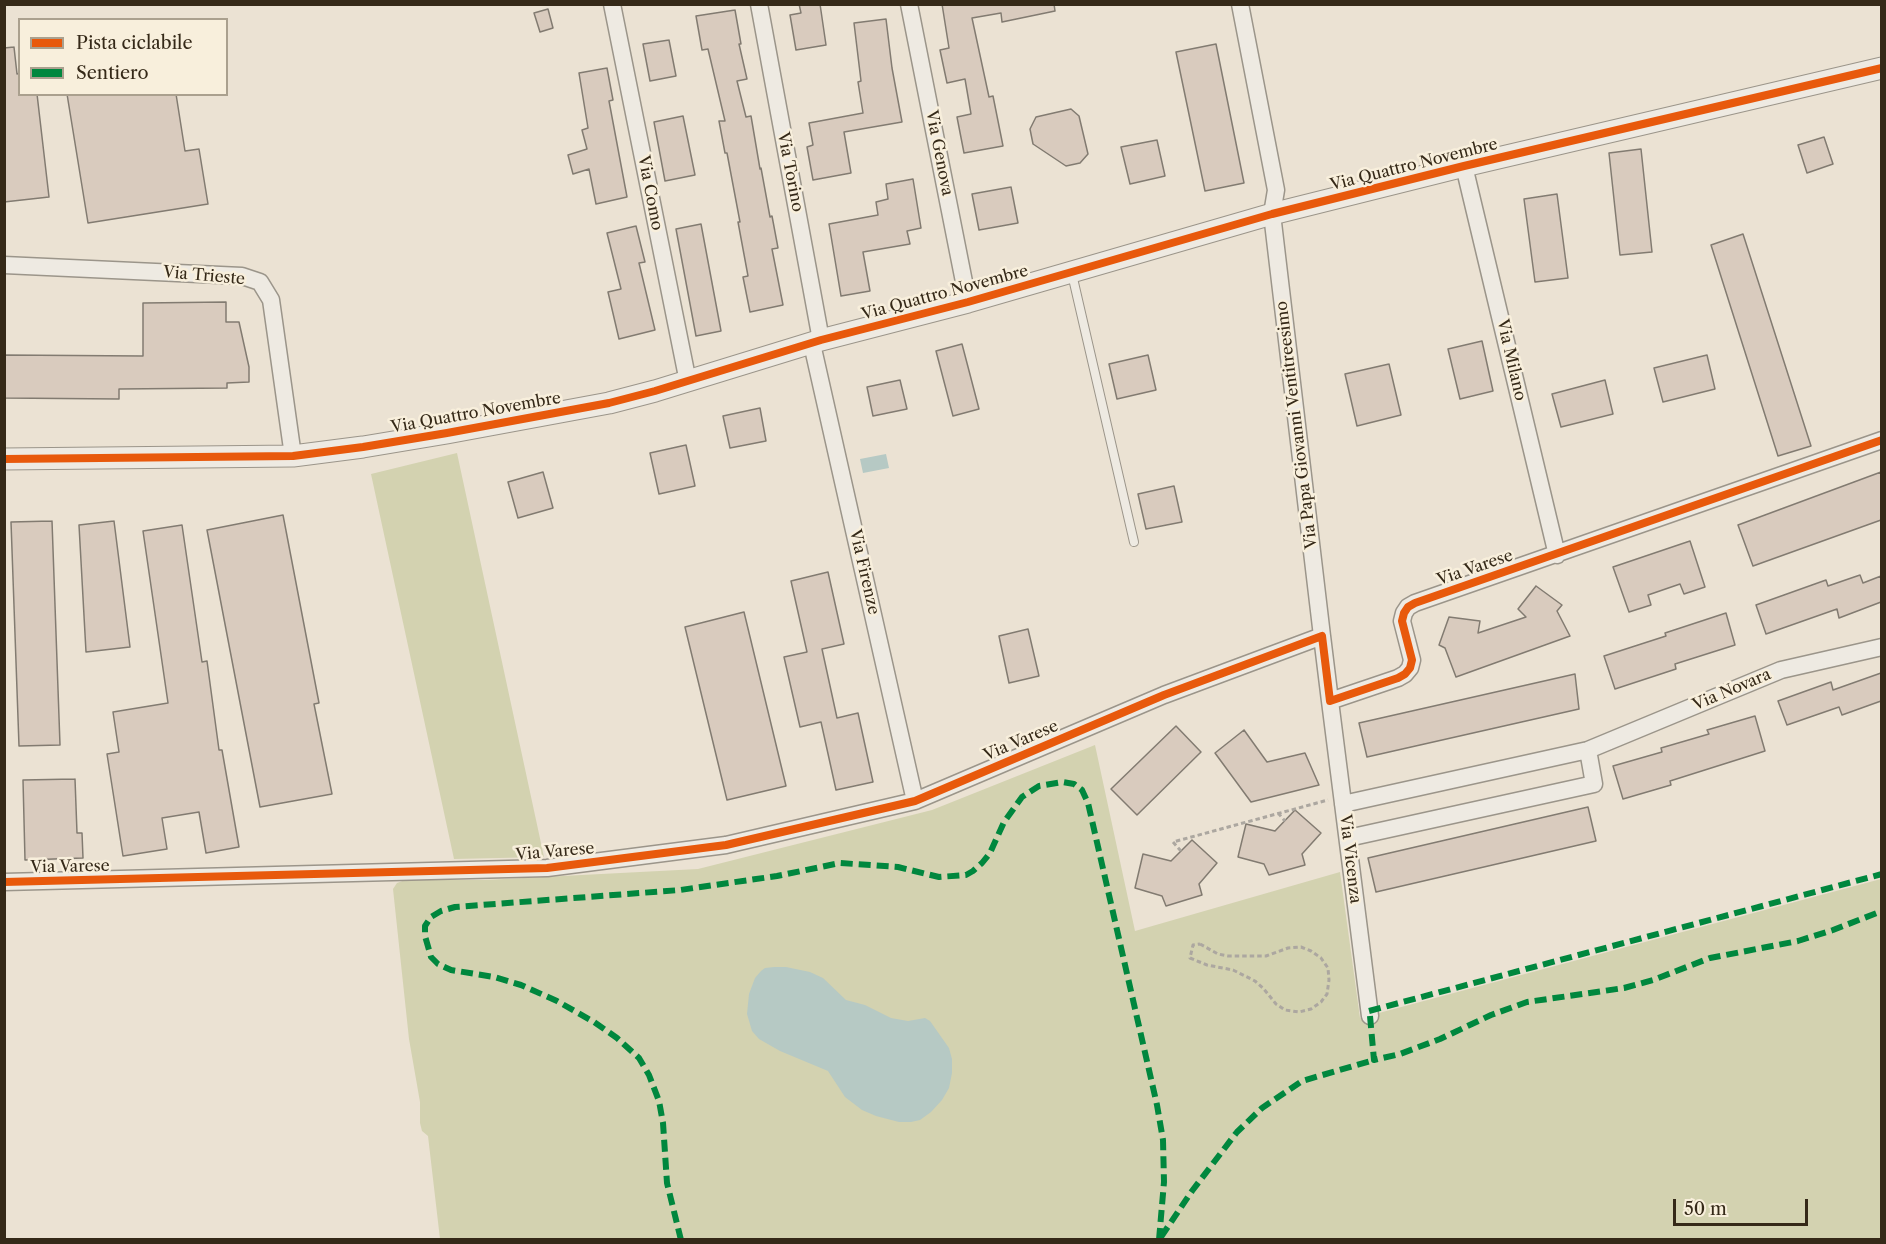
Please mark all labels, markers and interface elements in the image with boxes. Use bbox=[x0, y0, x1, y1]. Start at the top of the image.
legend bbox=[18, 18, 228, 96]
text: Pista ciclabile bbox=[76, 32, 193, 54]
text: Sentiero bbox=[76, 62, 148, 84]
street label: Via Genova bbox=[921, 108, 957, 198]
street label: Via Torino bbox=[773, 131, 807, 213]
street label: Via Quattro Novembre bbox=[1328, 135, 1500, 195]
street label: Via Como bbox=[633, 154, 667, 232]
street label: Via Quattro Novembre bbox=[859, 261, 1031, 325]
street label: Via Trieste bbox=[162, 263, 246, 289]
street label: Via Papa Giovanni Ventitreesimo bbox=[1272, 300, 1322, 550]
street label: Via Milano bbox=[1492, 317, 1530, 403]
street label: Via Quattro Novembre bbox=[390, 389, 562, 437]
street label: Via Firenze bbox=[845, 527, 883, 617]
street label: Via Varese bbox=[1435, 546, 1515, 590]
street label: Via Novara bbox=[1690, 665, 1774, 715]
street label: Via Varese bbox=[981, 717, 1061, 765]
street label: Via Vicenza bbox=[1335, 813, 1365, 905]
street label: Via Varese bbox=[515, 839, 595, 865]
street label: Via Varese bbox=[30, 857, 110, 877]
scale bar bbox=[1676, 1187, 1811, 1225]
text: 50 m bbox=[1684, 1198, 1727, 1220]

